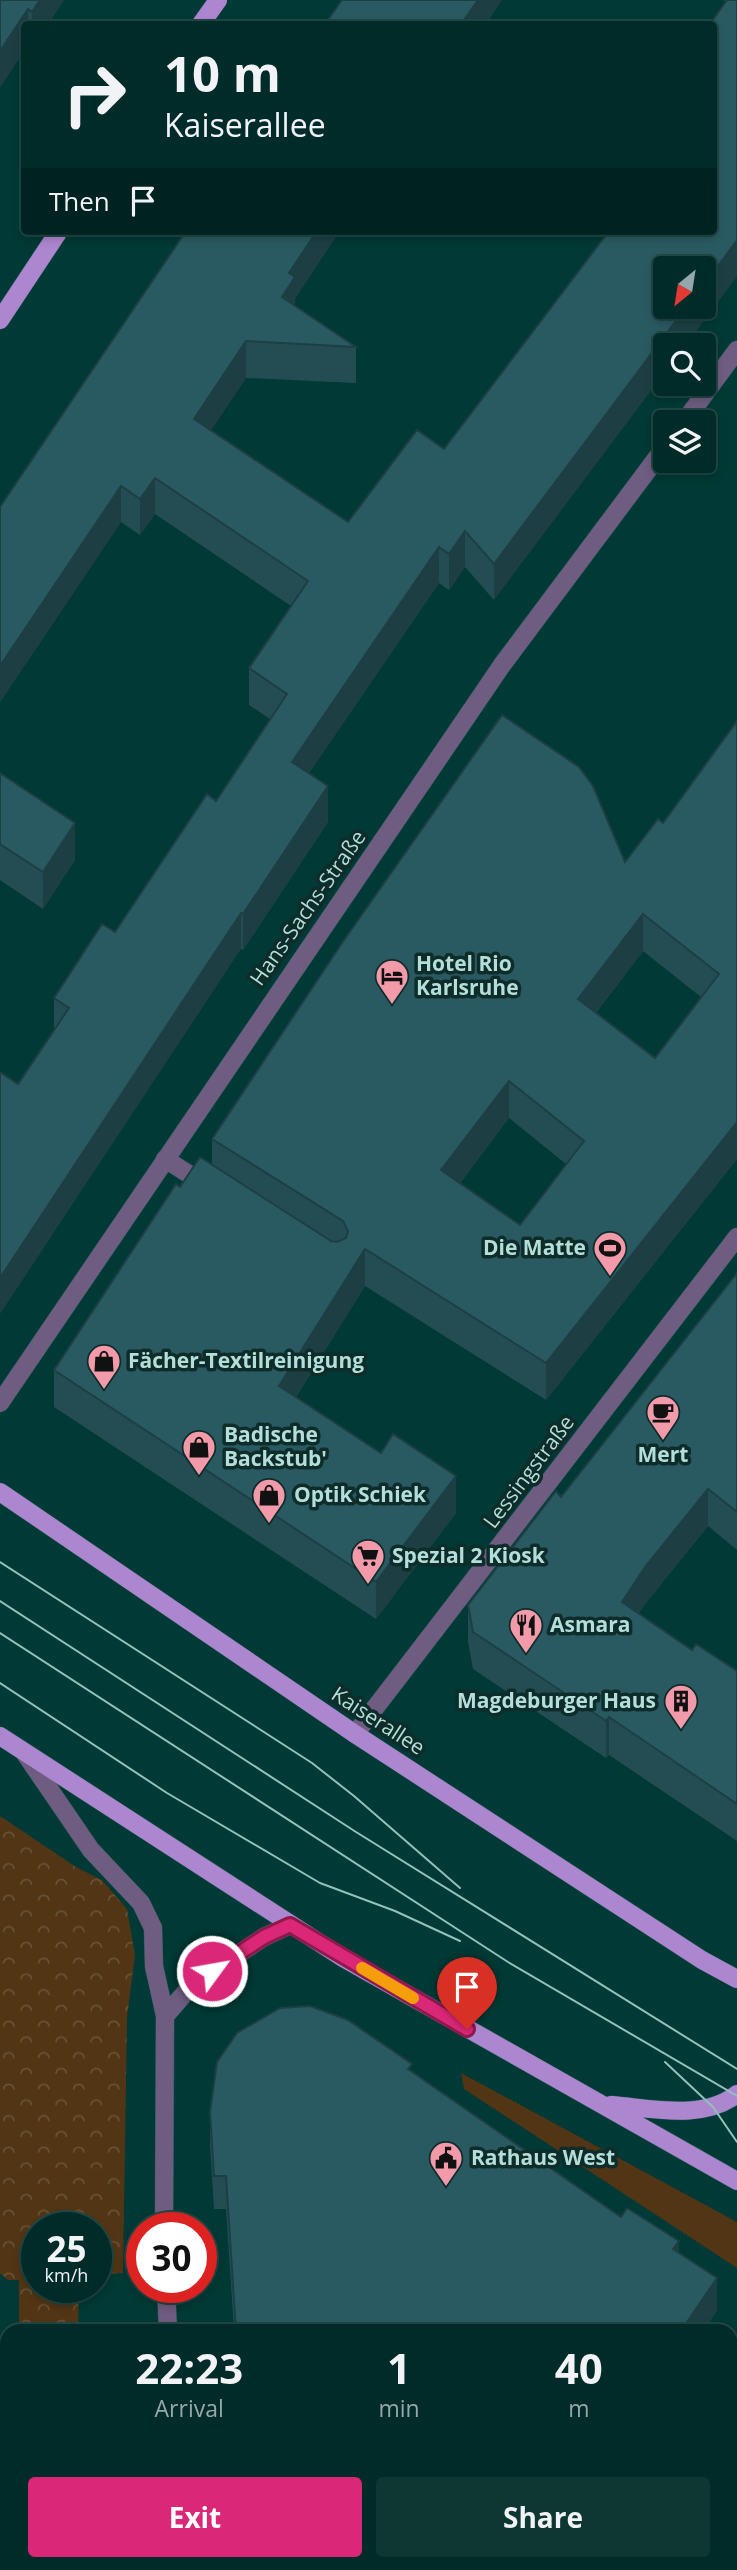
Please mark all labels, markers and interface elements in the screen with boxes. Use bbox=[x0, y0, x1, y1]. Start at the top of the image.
text: 10 m bbox=[164, 40, 281, 106]
icon: right bbox=[49, 49, 140, 140]
text: Kaiserallee bbox=[164, 103, 326, 146]
icon: arrive bbox=[124, 182, 162, 220]
text: Then bbox=[49, 183, 110, 219]
north arrow bbox=[653, 256, 716, 318]
map controls bbox=[653, 256, 716, 473]
button: search bbox=[653, 333, 716, 396]
button: layers bbox=[653, 410, 716, 473]
street label: Hans-Sachs-Straße bbox=[243, 824, 371, 991]
place label: Hotel Rio Karlsruhe bbox=[416, 949, 519, 1001]
hotel icon: Hotel Rio Karlsruhe bbox=[373, 957, 411, 1006]
sports icon: Die Matte bbox=[591, 1229, 629, 1278]
place label: Die Matte bbox=[483, 1233, 586, 1261]
shop icon: Fächer-Textilreinigung bbox=[85, 1342, 123, 1391]
place label: Fächer-Textilreinigung bbox=[128, 1346, 364, 1374]
cafe icon: Mert bbox=[644, 1393, 682, 1442]
street label: Lessingstraße bbox=[476, 1409, 580, 1534]
place label: Badische Backstub' bbox=[224, 1420, 327, 1472]
shop icon: Badische Backstub' bbox=[180, 1428, 218, 1477]
place label: Mert bbox=[638, 1440, 688, 1468]
shop icon: Optik Schiek bbox=[250, 1476, 288, 1525]
place label: Optik Schiek bbox=[294, 1480, 427, 1508]
supermarket icon: Spezial 2 Kiosk bbox=[349, 1537, 387, 1586]
place label: Spezial 2 Kiosk bbox=[392, 1541, 546, 1569]
restaurant icon: Asmara bbox=[507, 1606, 545, 1655]
place label: Asmara bbox=[550, 1610, 630, 1638]
street label: Kaiserallee bbox=[326, 1680, 431, 1761]
building icon: Magdeburger Haus bbox=[662, 1682, 700, 1731]
place label: Magdeburger Haus bbox=[457, 1686, 656, 1714]
position arrow bbox=[175, 1934, 249, 2008]
pin bbox=[437, 1957, 497, 2029]
icon: arrive bbox=[448, 1968, 486, 2006]
public building icon: Rathaus West bbox=[427, 2139, 465, 2188]
place label: Rathaus West bbox=[471, 2143, 615, 2171]
speed limit sign: 30 bbox=[126, 2212, 217, 2303]
text: 25 bbox=[46, 2225, 87, 2272]
text: km/h bbox=[45, 2263, 88, 2287]
text: 22:23 bbox=[135, 2339, 243, 2396]
text: 1 bbox=[387, 2339, 411, 2396]
text: 40 bbox=[555, 2339, 603, 2396]
text: Arrival bbox=[155, 2392, 224, 2424]
text: min bbox=[378, 2392, 420, 2424]
text: m bbox=[568, 2392, 589, 2424]
button: Exit bbox=[28, 2477, 362, 2557]
button: Share bbox=[376, 2477, 710, 2557]

